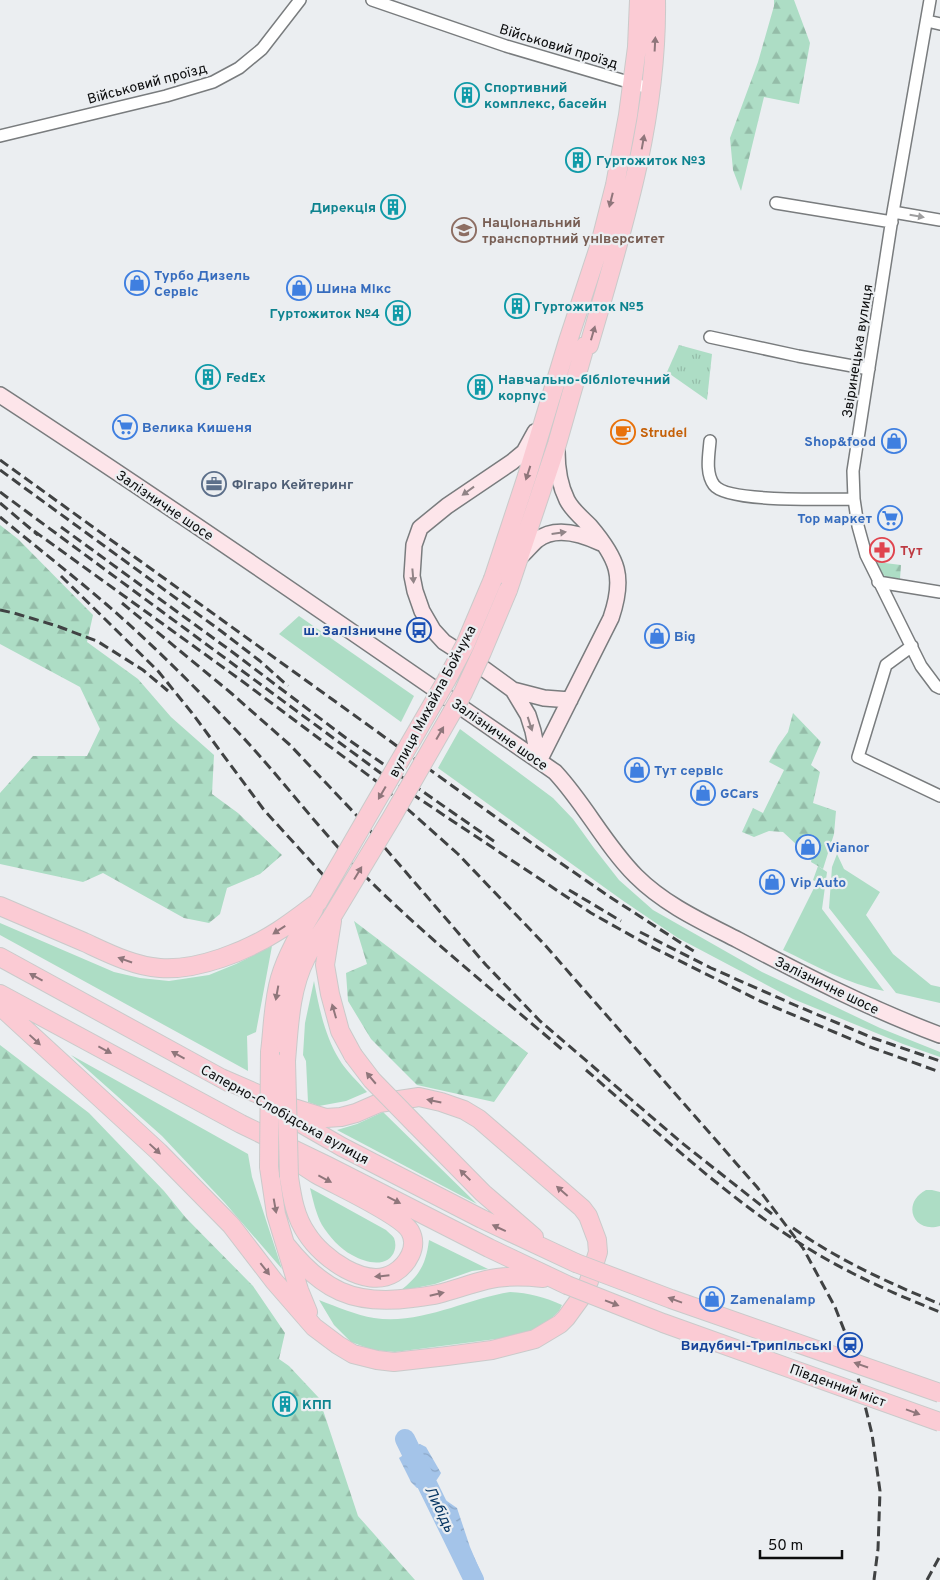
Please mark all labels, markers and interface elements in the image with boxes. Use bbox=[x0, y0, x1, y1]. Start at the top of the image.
street label: Військовий проїзд bbox=[497, 21, 620, 74]
one-way arrow bbox=[652, 36, 660, 52]
street label: Військовий проїзд bbox=[86, 60, 209, 109]
place label: Спортивний комплекс, басейн bbox=[484, 80, 607, 113]
building icon: Спортивний комплекс, басейн bbox=[454, 82, 480, 108]
one-way arrow bbox=[639, 134, 647, 149]
building icon: Гуртожиток №3 bbox=[565, 147, 591, 173]
place label: Гуртожиток №3 bbox=[596, 153, 706, 170]
one-way arrow bbox=[607, 193, 615, 208]
building icon: Дирекція bbox=[380, 194, 406, 220]
place label: Дирекція bbox=[310, 200, 376, 217]
one-way arrow bbox=[909, 213, 925, 221]
place label: Національний транспортний університет bbox=[482, 215, 665, 248]
school or university icon: Національний транспортний університет bbox=[451, 217, 477, 243]
place label: Турбо Дизель Сервіс bbox=[154, 268, 250, 301]
shop icon: Турбо Дизель Сервіс bbox=[124, 270, 150, 296]
shop icon: Шина Мікс bbox=[286, 275, 312, 301]
place label: Шина Мікс bbox=[316, 281, 391, 298]
street label: Звіринецька вулиця bbox=[840, 283, 877, 419]
building icon: Гуртожиток №5 bbox=[504, 293, 530, 319]
place label: Гуртожиток №5 bbox=[534, 299, 644, 316]
building icon: Гуртожиток №4 bbox=[385, 300, 411, 326]
place label: Гуртожиток №4 bbox=[270, 306, 380, 323]
one-way arrow bbox=[589, 325, 597, 340]
building icon: FedEx bbox=[195, 364, 221, 390]
place label: FedEx bbox=[226, 370, 266, 387]
place label: Навчально-бібліотечний корпус bbox=[498, 372, 670, 405]
building icon: Навчально-бібліотечний корпус bbox=[467, 374, 493, 400]
supermarket icon: Велика Кишеня bbox=[112, 414, 138, 440]
cafe icon: Strudel bbox=[610, 419, 636, 445]
place label: Велика Кишеня bbox=[142, 420, 252, 437]
place label: Strudel bbox=[640, 425, 687, 442]
shop icon: Shop&food bbox=[881, 428, 907, 454]
place label: Shop&food bbox=[804, 434, 876, 451]
one-way arrow bbox=[524, 466, 531, 481]
street label: Залізничне шосе bbox=[112, 467, 216, 545]
office icon: Фігаро Кейтеринг bbox=[201, 471, 227, 497]
place label: Фігаро Кейтеринг bbox=[232, 477, 354, 494]
one-way arrow bbox=[461, 486, 475, 496]
supermarket icon: Top маркет bbox=[877, 505, 903, 531]
place label: Top маркет bbox=[797, 511, 872, 528]
one-way arrow bbox=[551, 529, 567, 537]
pharmacy icon: Тут bbox=[869, 537, 895, 563]
place label: Тут bbox=[900, 543, 923, 560]
one-way arrow bbox=[409, 568, 417, 584]
bus stop icon: ш. Залізничне bbox=[406, 617, 432, 643]
place label: ш. Залізничне bbox=[303, 623, 402, 640]
street label: вулиця Михайла Бойчука bbox=[386, 623, 481, 781]
shop icon: Big bbox=[644, 623, 670, 649]
place label: Big bbox=[674, 629, 696, 646]
street label: Залізничне шосе bbox=[448, 696, 551, 775]
one-way arrow bbox=[527, 717, 535, 732]
one-way arrow bbox=[436, 726, 444, 741]
shop icon: Тут сервіс bbox=[624, 757, 650, 783]
place label: Тут сервіс bbox=[654, 763, 724, 780]
shop icon: GCars bbox=[690, 780, 716, 806]
one-way arrow bbox=[378, 786, 387, 799]
place label: GCars bbox=[720, 786, 759, 803]
shop icon: Vianor bbox=[795, 834, 821, 860]
place label: Vianor bbox=[826, 840, 870, 857]
one-way arrow bbox=[353, 867, 362, 880]
shop icon: Vip Auto bbox=[759, 869, 785, 895]
place label: Vip Auto bbox=[790, 875, 846, 892]
one-way arrow bbox=[272, 925, 286, 935]
street label: Залізничне шосе bbox=[771, 954, 881, 1019]
one-way arrow bbox=[118, 955, 133, 963]
one-way arrow bbox=[29, 972, 42, 981]
one-way arrow bbox=[272, 986, 280, 1002]
one-way arrow bbox=[330, 1003, 338, 1018]
one-way arrow bbox=[29, 1034, 41, 1046]
one-way arrow bbox=[98, 1046, 111, 1055]
one-way arrow bbox=[171, 1051, 185, 1059]
street label: Саперно-Слобідська вулиця bbox=[197, 1062, 371, 1169]
one-way arrow bbox=[366, 1072, 377, 1085]
one-way arrow bbox=[426, 1096, 442, 1104]
one-way arrow bbox=[149, 1143, 161, 1155]
one-way arrow bbox=[459, 1169, 471, 1181]
one-way arrow bbox=[318, 1175, 333, 1183]
one-way arrow bbox=[556, 1185, 569, 1196]
one-way arrow bbox=[387, 1196, 402, 1204]
one-way arrow bbox=[271, 1199, 279, 1215]
one-way arrow bbox=[492, 1223, 507, 1232]
one-way arrow bbox=[259, 1262, 270, 1275]
one-way arrow bbox=[373, 1272, 389, 1280]
shop icon: Zamenalamp bbox=[699, 1286, 725, 1312]
one-way arrow bbox=[430, 1290, 445, 1298]
place label: Zamenalamp bbox=[730, 1292, 816, 1309]
one-way arrow bbox=[667, 1296, 682, 1304]
one-way arrow bbox=[605, 1299, 620, 1307]
station icon: Видубичі-Трипільські bbox=[837, 1332, 863, 1358]
place label: Видубичі-Трипільські bbox=[681, 1338, 832, 1355]
one-way arrow bbox=[854, 1360, 869, 1368]
street label: Південний міст bbox=[787, 1361, 888, 1412]
building icon: КПП bbox=[272, 1391, 298, 1417]
place label: КПП bbox=[302, 1397, 332, 1414]
one-way arrow bbox=[906, 1409, 920, 1417]
water label: Либідь bbox=[419, 1483, 458, 1536]
scale bar bbox=[760, 1528, 842, 1560]
text: 50 m bbox=[768, 1537, 803, 1556]

